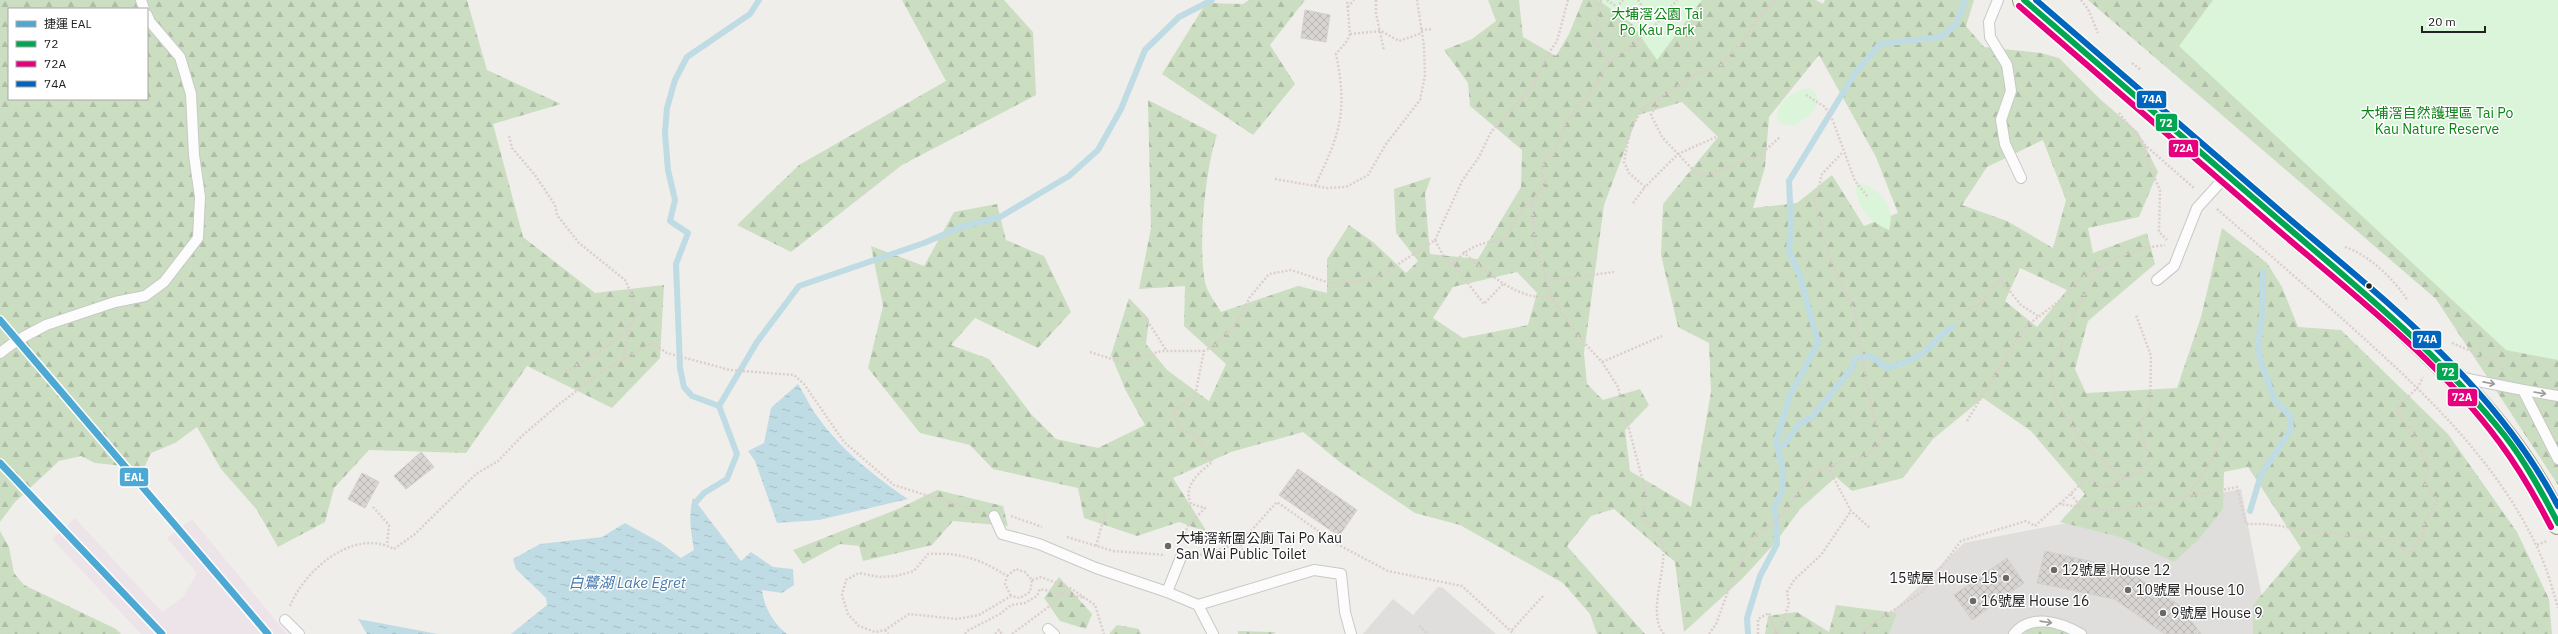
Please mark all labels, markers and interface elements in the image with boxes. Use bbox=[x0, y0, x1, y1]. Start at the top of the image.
park label: 大埔滘公園 Tai Po Kau Park bbox=[1611, 5, 1703, 39]
legend bbox=[8, 8, 148, 100]
scale bar bbox=[2422, 8, 2485, 34]
text: 20 m bbox=[2428, 14, 2456, 29]
text: 捷運 EAL bbox=[44, 16, 92, 31]
text: 72 bbox=[44, 36, 58, 51]
text: 72A bbox=[44, 56, 66, 71]
text: 74A bbox=[44, 76, 66, 91]
line badge: 74A bbox=[2136, 90, 2167, 109]
text: 74A bbox=[2142, 92, 2163, 106]
park label: 大埔滘自然護理區 Tai Po Kau Nature Reserve bbox=[2361, 104, 2513, 138]
line badge: 72 bbox=[2155, 113, 2178, 132]
text: 72 bbox=[2159, 116, 2173, 130]
line badge: 72A bbox=[2168, 139, 2199, 158]
text: 72A bbox=[2173, 141, 2194, 155]
unlabelled marker bbox=[2364, 281, 2374, 291]
line badge: 74A bbox=[2412, 330, 2442, 349]
text: 74A bbox=[2417, 332, 2438, 346]
line badge: 72 bbox=[2436, 362, 2459, 381]
text: 72 bbox=[2441, 365, 2455, 379]
one-way arrow bbox=[2482, 380, 2495, 388]
line badge: 72A bbox=[2447, 388, 2478, 407]
one-way arrow bbox=[2533, 389, 2546, 397]
text: 72A bbox=[2452, 390, 2473, 404]
line badge: EAL bbox=[119, 467, 149, 487]
text: EAL bbox=[124, 470, 144, 484]
place label: 大埔滘新圍公廁 Tai Po Kau San Wai Public Toilet bbox=[1176, 529, 1342, 563]
marker: 大埔滘新圍公廁 Tai Po Kau San Wai Public Toilet bbox=[1163, 541, 1173, 551]
place label: 12號屋 House 12 bbox=[2062, 561, 2170, 579]
marker: 12號屋 House 12 bbox=[2049, 565, 2059, 575]
place label: 15號屋 House 15 bbox=[1890, 569, 1998, 587]
water label: 白鷺湖 Lake Egret bbox=[569, 573, 687, 592]
marker: 15號屋 House 15 bbox=[2001, 573, 2011, 583]
place label: 10號屋 House 10 bbox=[2136, 581, 2244, 599]
marker: 10號屋 House 10 bbox=[2123, 585, 2133, 595]
place label: 16號屋 House 16 bbox=[1981, 592, 2089, 610]
marker: 16號屋 House 16 bbox=[1968, 596, 1978, 606]
place label: 9號屋 House 9 bbox=[2171, 604, 2263, 622]
marker: 9號屋 House 9 bbox=[2158, 608, 2168, 618]
one-way arrow bbox=[2039, 618, 2052, 626]

